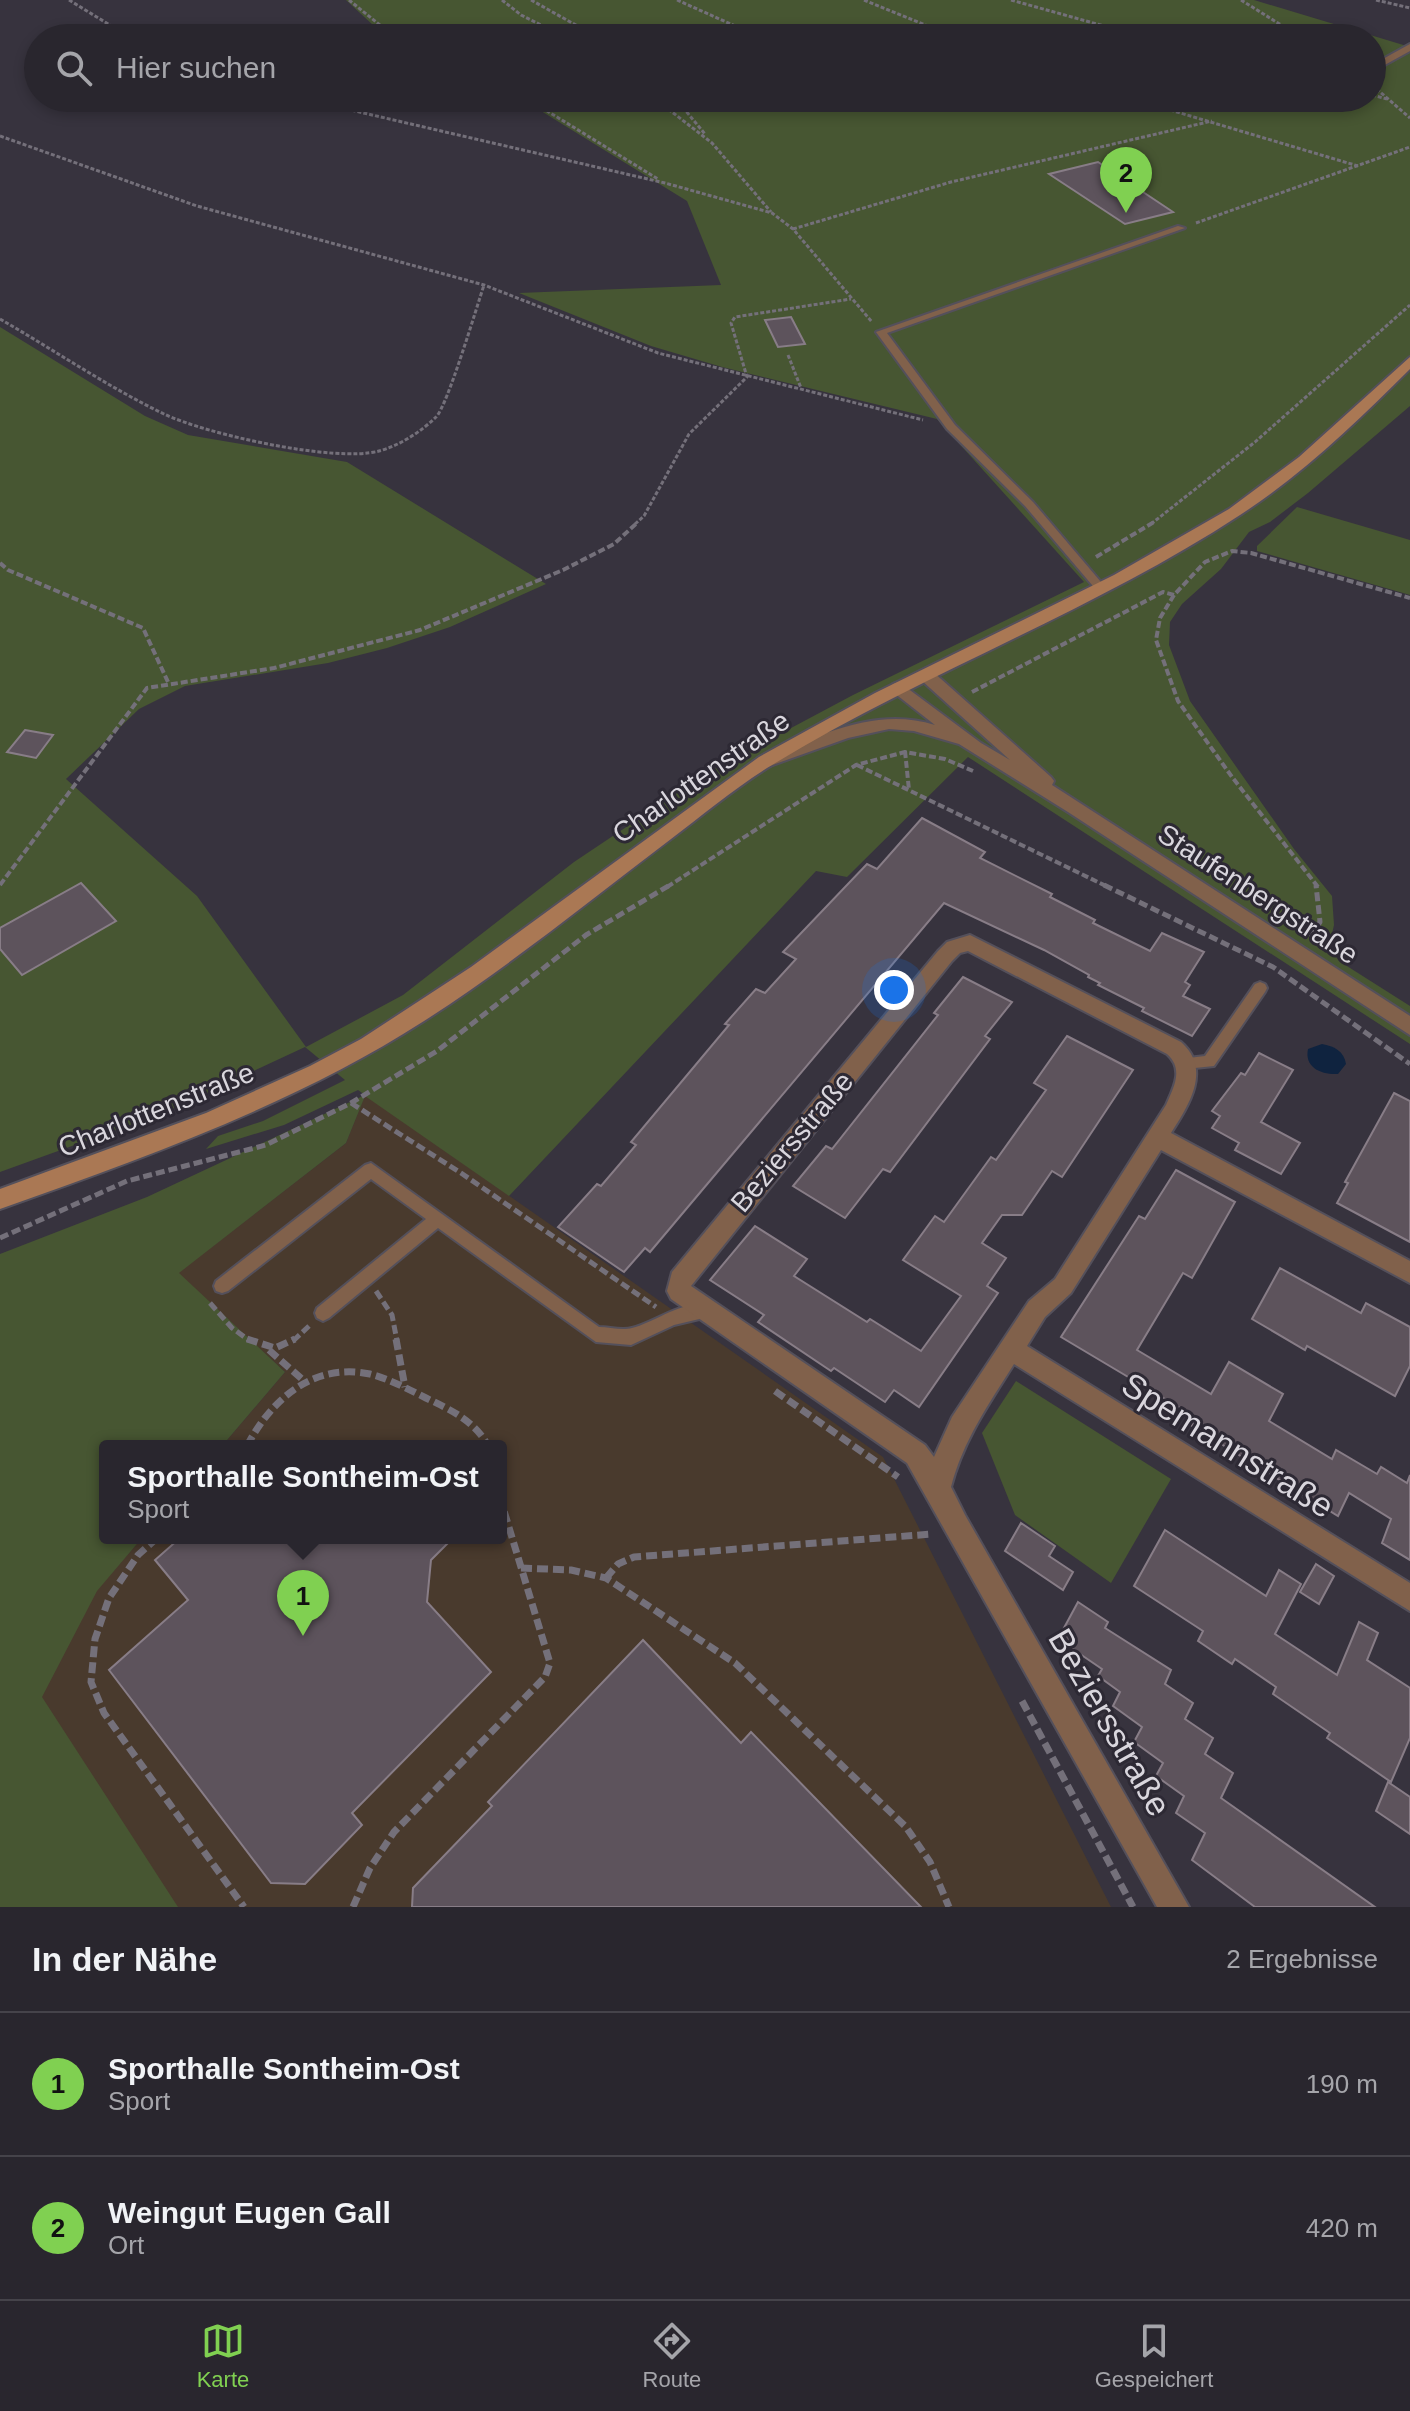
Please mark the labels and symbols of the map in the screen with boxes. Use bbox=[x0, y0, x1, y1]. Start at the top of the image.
pin: 2 bbox=[1100, 147, 1152, 213]
street label: Charlottenstraße bbox=[607, 704, 795, 850]
street label: Staufenbergstraße bbox=[1152, 818, 1364, 970]
your location bbox=[874, 970, 914, 1010]
street label: Charlottenstraße bbox=[54, 1057, 258, 1163]
street label: Beziersstraße bbox=[725, 1066, 859, 1218]
street label: Spemannstraße bbox=[1115, 1365, 1341, 1525]
pin: 1 bbox=[277, 1570, 329, 1636]
street label: Beziersstraße bbox=[1041, 1622, 1179, 1822]

